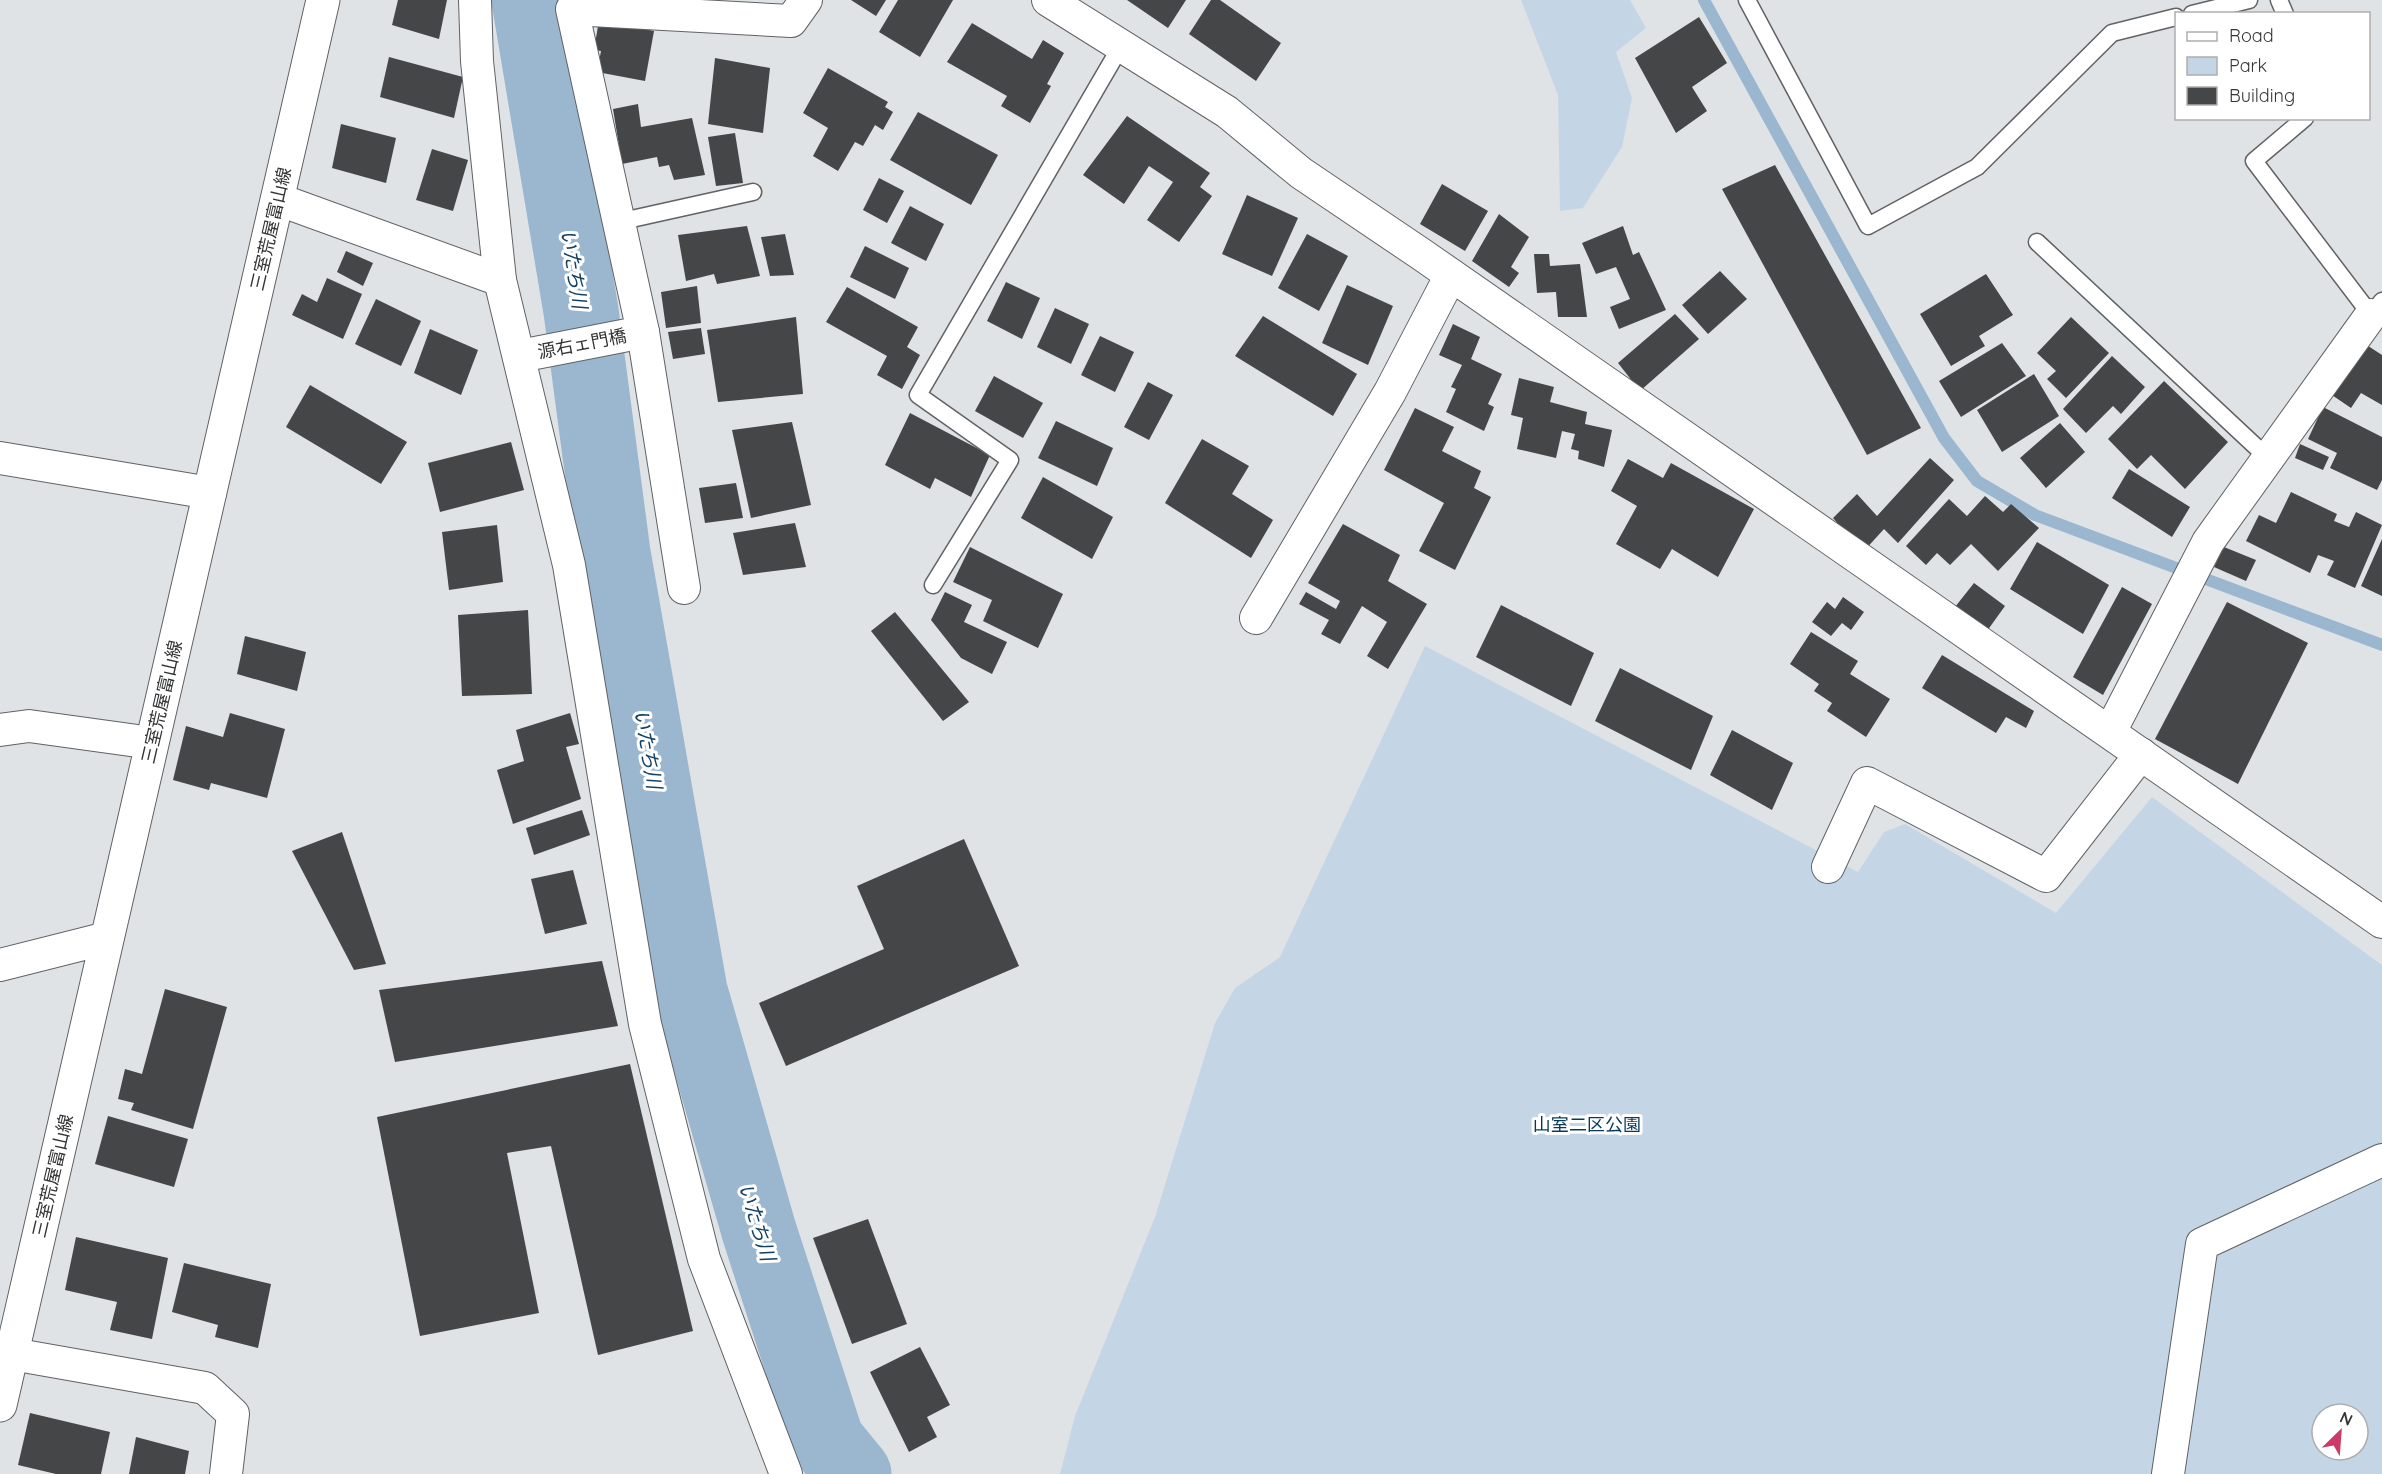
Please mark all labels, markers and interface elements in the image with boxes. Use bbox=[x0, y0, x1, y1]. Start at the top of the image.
legend bbox=[2175, 12, 2370, 120]
text: Road bbox=[2229, 24, 2274, 47]
text: Park bbox=[2229, 54, 2267, 77]
text: Building bbox=[2229, 84, 2295, 107]
street label: 三室荒屋富山線 bbox=[245, 165, 296, 293]
water label: いたち川 bbox=[556, 227, 593, 312]
street label: 源右ェ門橋 bbox=[536, 324, 628, 363]
street label: 三室荒屋富山線 bbox=[136, 638, 187, 766]
water label: いたち川 bbox=[629, 707, 668, 792]
street label: 三室荒屋富山線 bbox=[27, 1112, 78, 1240]
park label: 山室二区公園 bbox=[1533, 1113, 1641, 1136]
water label: いたち川 bbox=[734, 1180, 782, 1266]
north arrow bbox=[2310, 1402, 2370, 1462]
text: N bbox=[2337, 1407, 2356, 1430]

